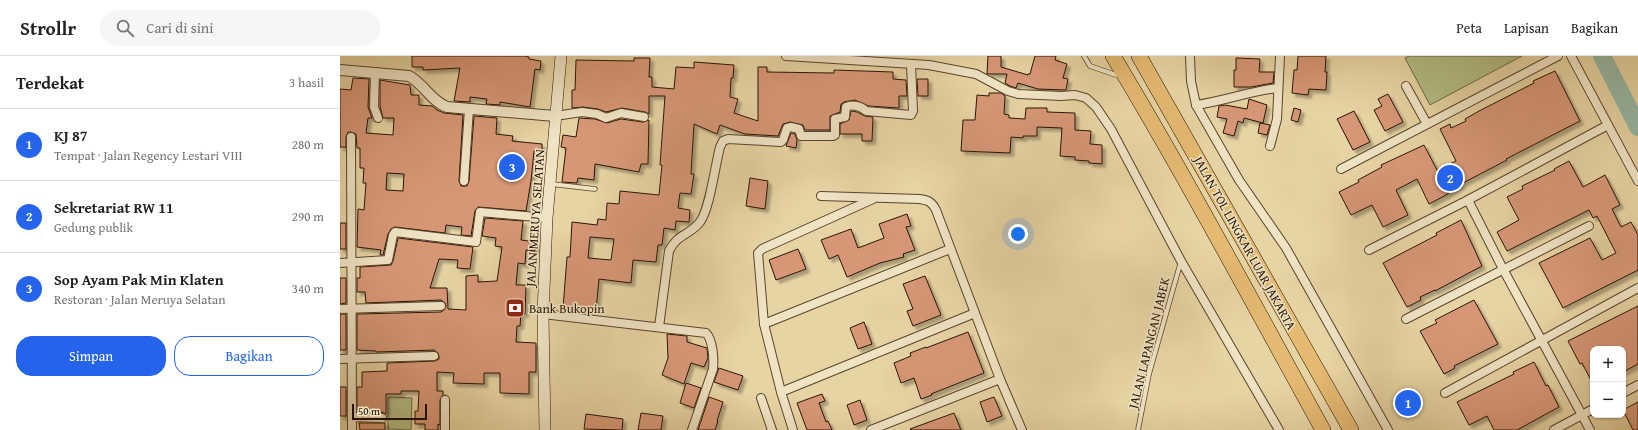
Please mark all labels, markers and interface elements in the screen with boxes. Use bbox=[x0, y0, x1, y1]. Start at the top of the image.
search box bbox=[100, 10, 380, 46]
text: Strollr bbox=[20, 14, 76, 42]
icon: search bbox=[114, 17, 136, 39]
text: Cari di sini bbox=[146, 17, 214, 38]
text: Peta bbox=[1456, 18, 1482, 38]
text: Lapisan bbox=[1504, 18, 1549, 38]
text: Bagikan bbox=[1571, 18, 1618, 38]
text: Terdekat bbox=[16, 70, 84, 95]
text: 3 hasil bbox=[289, 73, 324, 92]
text: KJ 87 bbox=[54, 125, 88, 146]
text: 1 bbox=[26, 135, 32, 154]
text: 280 m bbox=[292, 135, 324, 154]
text: Tempat · Jalan Regency Lestari VIII bbox=[54, 146, 243, 165]
street label: JALAN MERUYA SELATAN bbox=[521, 148, 549, 289]
street label: JALAN TOL LINGKAR LUAR JAKARTA bbox=[1188, 151, 1301, 333]
pin: 3 bbox=[499, 152, 525, 182]
pin: 2 bbox=[1437, 163, 1463, 193]
text: Sekretariat RW 11 bbox=[54, 197, 174, 218]
text: 2 bbox=[26, 207, 32, 226]
text: 290 m bbox=[292, 207, 324, 226]
text: Gedung publik bbox=[54, 218, 133, 237]
your location bbox=[1008, 224, 1028, 244]
text: Sop Ayam Pak Min Klaten bbox=[54, 269, 224, 290]
street label: JALAN LAPANGAN JABEK bbox=[1123, 275, 1175, 413]
text: 3 bbox=[26, 279, 32, 298]
text: 340 m bbox=[292, 279, 324, 298]
text: Restoran · Jalan Meruya Selatan bbox=[54, 290, 225, 309]
bank icon: Bank Bukopin bbox=[504, 297, 526, 319]
place label: Bank Bukopin bbox=[529, 299, 605, 318]
button: Simpan bbox=[16, 336, 166, 376]
button: Bagikan bbox=[174, 336, 324, 376]
map controls bbox=[1590, 346, 1626, 418]
button: + bbox=[1590, 346, 1626, 382]
button: − bbox=[1590, 382, 1626, 418]
pin: 1 bbox=[1395, 388, 1421, 418]
scale bar bbox=[352, 402, 427, 421]
text: 50 m bbox=[358, 403, 380, 419]

